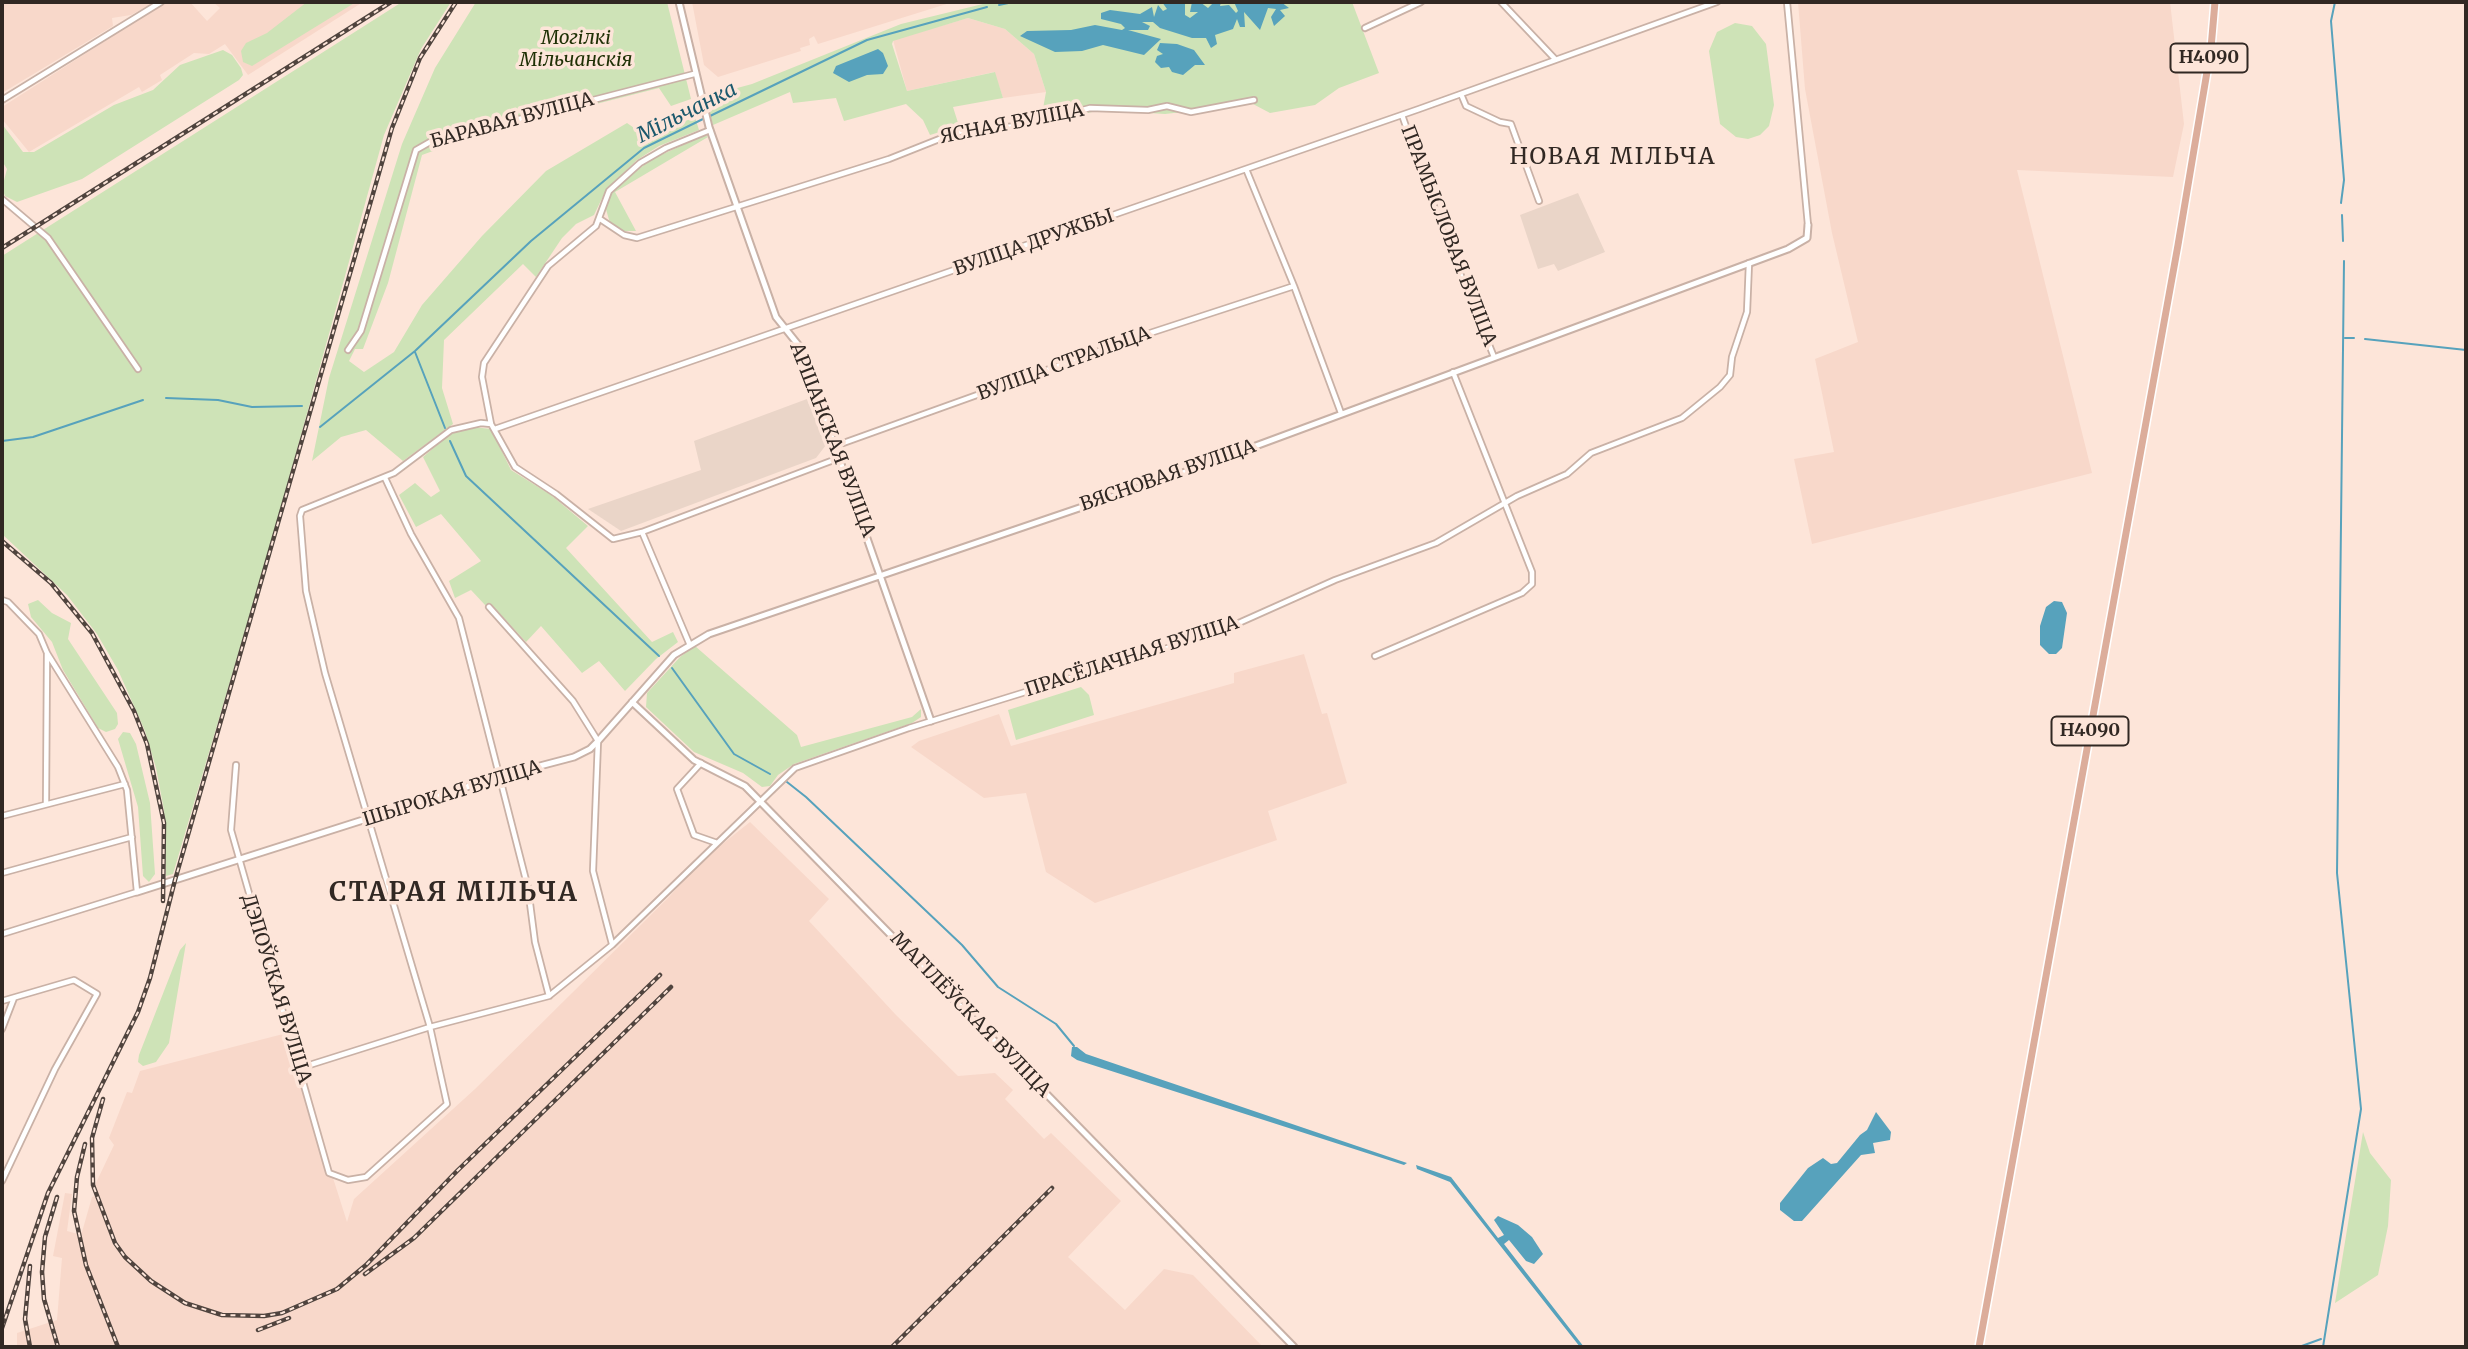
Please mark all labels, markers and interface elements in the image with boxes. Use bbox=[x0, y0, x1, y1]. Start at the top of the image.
park label: Могілкі Мільчанскія bbox=[520, 28, 632, 72]
road number: Н4090 bbox=[2170, 44, 2248, 72]
water label: Мільчанка bbox=[633, 77, 741, 149]
street label: БАРАВАЯ ВУЛІЦА bbox=[428, 88, 596, 154]
street label: ЯСНАЯ ВУЛІЦА bbox=[938, 99, 1086, 149]
street label: ПРАМЫСЛОВАЯ ВУЛІЦА bbox=[1395, 123, 1501, 349]
district label: НОВАЯ МІЛЬЧА bbox=[1511, 143, 1715, 171]
street label: ВУЛІЦА ДРУЖБЫ bbox=[951, 205, 1117, 281]
street label: ВУЛІЦА СТРАЛЬЦА bbox=[974, 322, 1154, 406]
street label: АРШАНСКАЯ ВУЛІЦА bbox=[784, 340, 880, 540]
street label: ВЯСНОВАЯ ВУЛІЦА bbox=[1077, 435, 1259, 517]
street label: ПРАСЁЛАЧНАЯ ВУЛІЦА bbox=[1022, 612, 1242, 702]
road number: Н4090 bbox=[2052, 716, 2128, 746]
street label: ШЫРОКАЯ ВУЛІЦА bbox=[360, 756, 544, 832]
district label: СТАРАЯ МІЛЬЧА bbox=[331, 878, 577, 910]
street label: ДЭПОЎСКАЯ ВУЛІЦА bbox=[236, 892, 316, 1086]
street label: МАГІЛЁЎСКАЯ ВУЛІЦА bbox=[885, 928, 1055, 1102]

